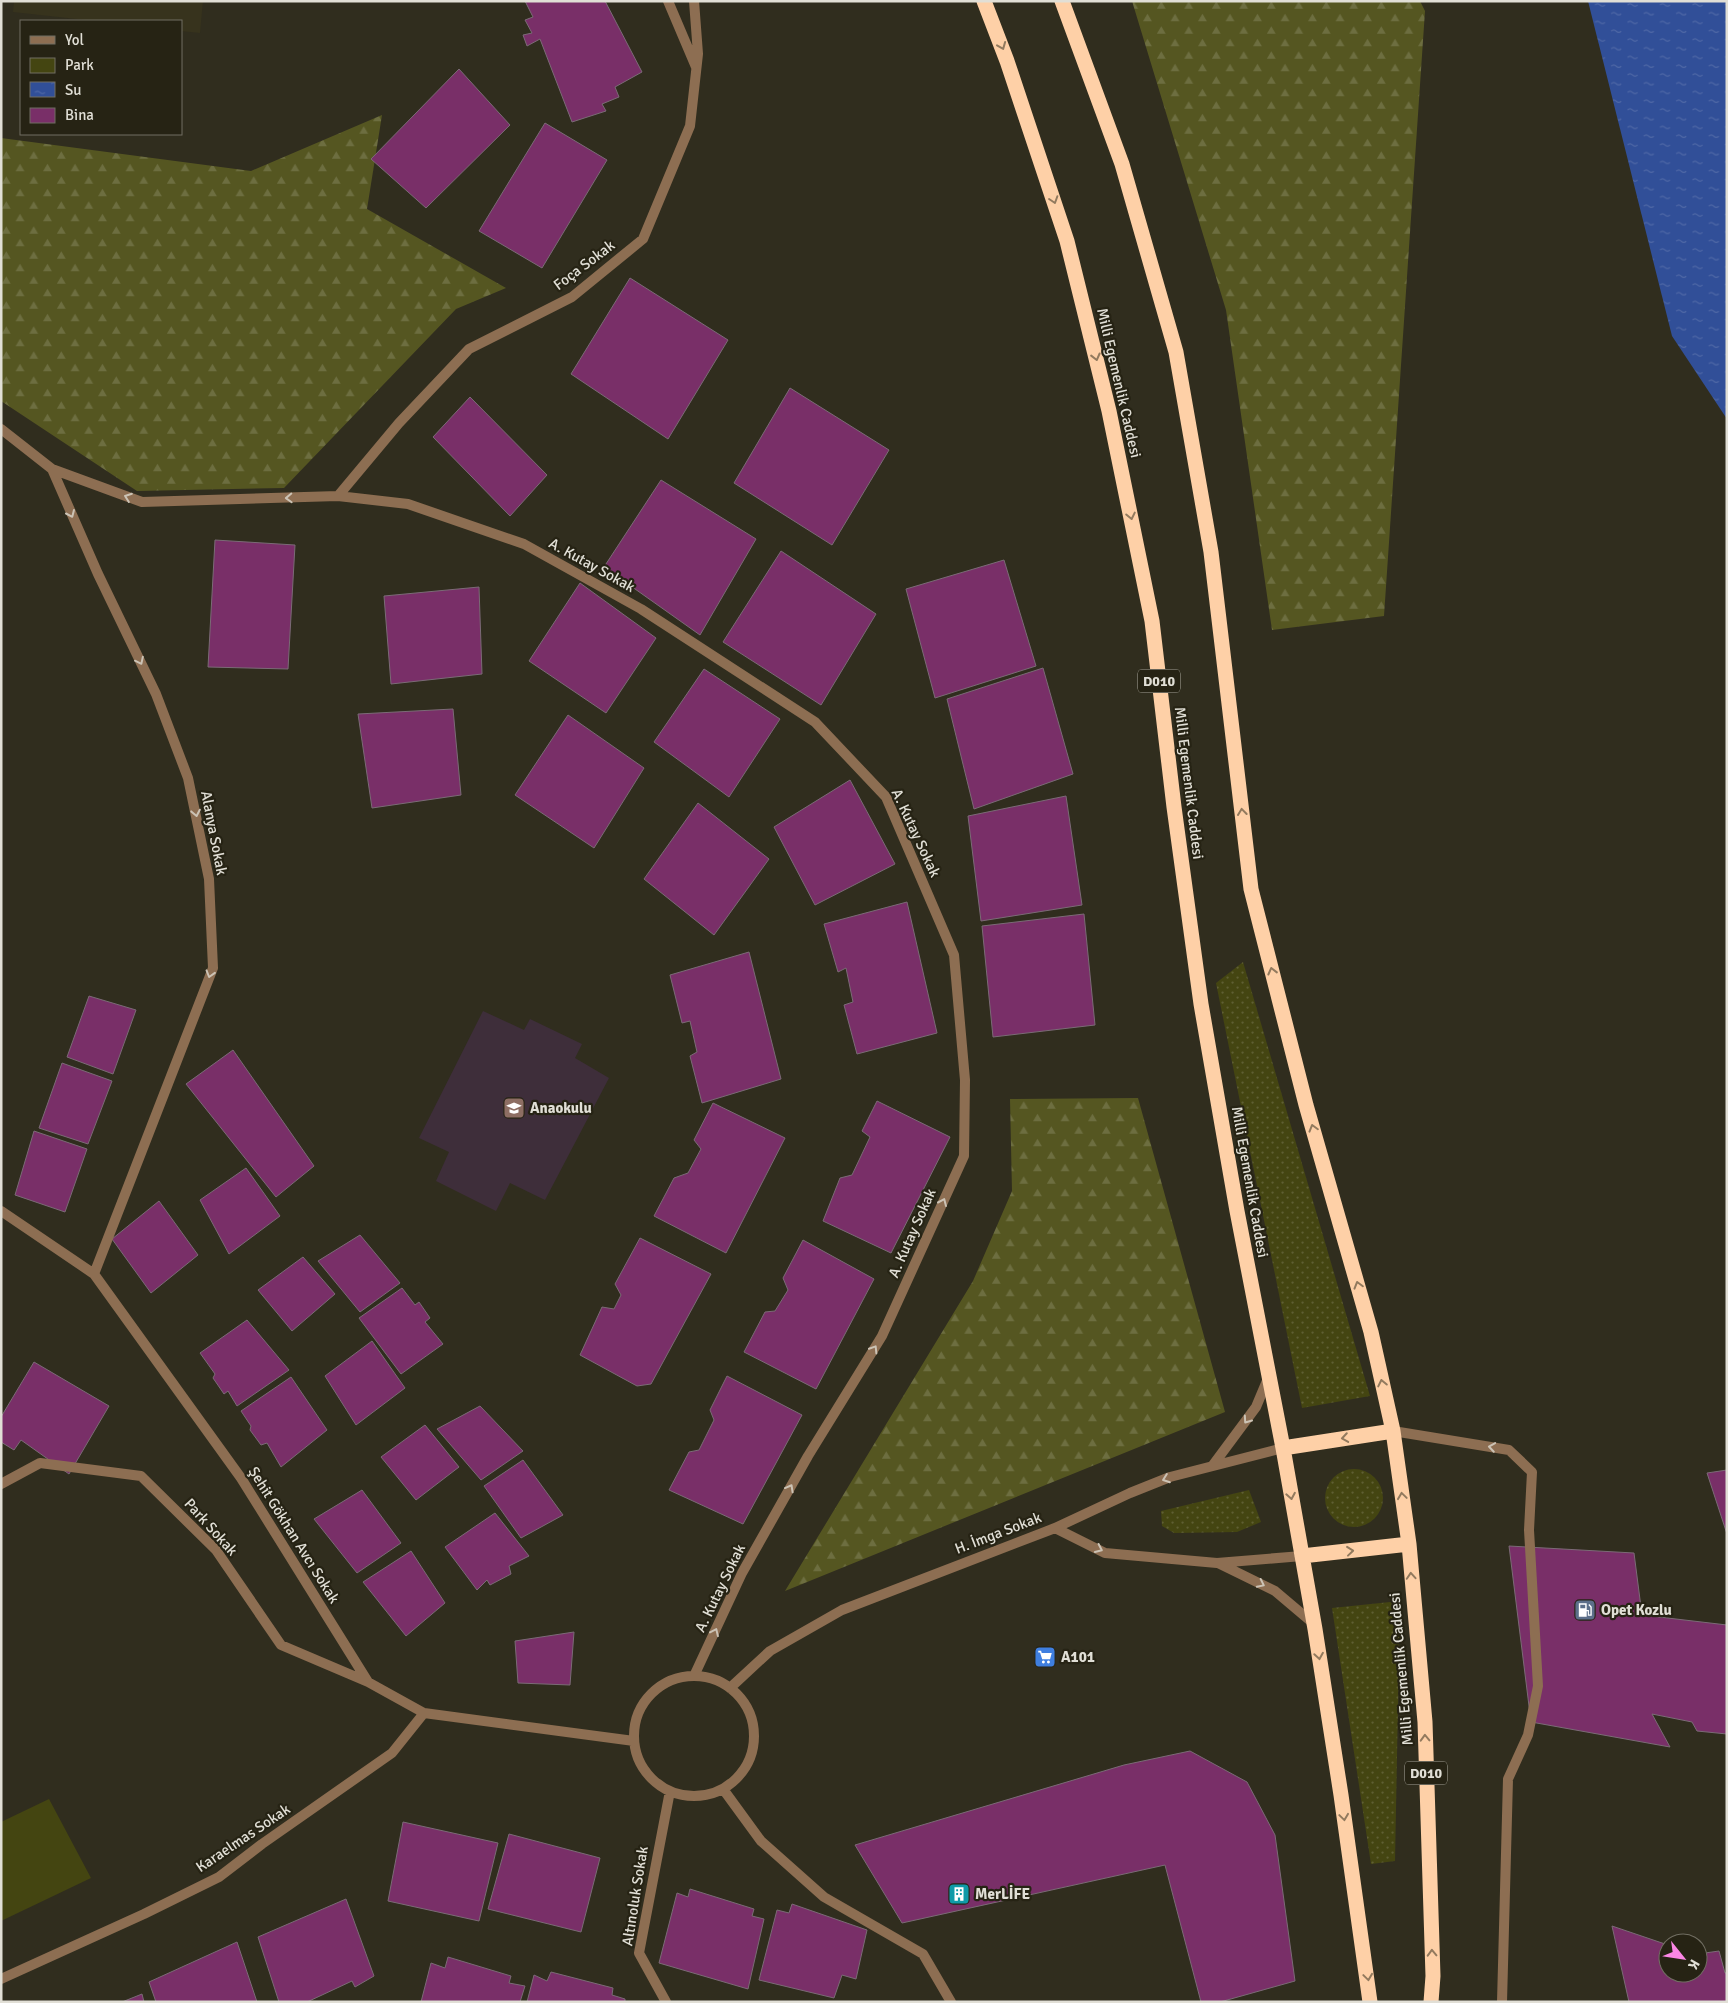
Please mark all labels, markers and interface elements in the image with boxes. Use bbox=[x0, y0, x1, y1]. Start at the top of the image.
legend bbox=[20, 20, 182, 135]
text: Yol bbox=[65, 31, 84, 49]
one-way arrow bbox=[996, 42, 1006, 50]
text: Park bbox=[65, 56, 94, 74]
text: Su bbox=[65, 81, 82, 99]
text: Bina bbox=[65, 106, 94, 124]
one-way arrow bbox=[1048, 196, 1058, 204]
street label: Foça Sokak bbox=[550, 236, 619, 294]
street label: Milli Egemenlik Caddesi bbox=[1093, 306, 1145, 460]
one-way arrow bbox=[1090, 353, 1100, 361]
one-way arrow bbox=[124, 493, 132, 503]
one-way arrow bbox=[285, 493, 292, 503]
one-way arrow bbox=[65, 509, 76, 518]
one-way arrow bbox=[1125, 512, 1135, 520]
street label: A. Kutay Sokak bbox=[546, 534, 639, 596]
one-way arrow bbox=[134, 656, 144, 665]
road number: D010 bbox=[1138, 669, 1180, 692]
street label: Milli Egemenlik Caddesi bbox=[1171, 706, 1207, 860]
street label: A. Kutay Sokak bbox=[888, 786, 945, 881]
street label: Alanya Sokak bbox=[197, 789, 231, 877]
one-way arrow bbox=[1237, 808, 1248, 816]
one-way arrow bbox=[190, 809, 200, 818]
one-way arrow bbox=[1267, 967, 1278, 976]
one-way arrow bbox=[206, 969, 216, 978]
school or university icon: Anaokulu bbox=[502, 1096, 526, 1120]
place label: Anaokulu bbox=[530, 1099, 592, 1117]
street label: Milli Egemenlik Caddesi bbox=[1228, 1105, 1272, 1259]
one-way arrow bbox=[1308, 1124, 1319, 1133]
street label: A. Kutay Sokak bbox=[884, 1185, 940, 1280]
one-way arrow bbox=[936, 1198, 947, 1207]
one-way arrow bbox=[1353, 1281, 1363, 1289]
one-way arrow bbox=[868, 1345, 877, 1354]
one-way arrow bbox=[1378, 1379, 1388, 1387]
one-way arrow bbox=[1245, 1414, 1253, 1423]
one-way arrow bbox=[1340, 1432, 1348, 1443]
one-way arrow bbox=[1488, 1442, 1496, 1453]
street label: Şehit Gökhan Avcı Sokak bbox=[245, 1463, 344, 1607]
one-way arrow bbox=[1163, 1473, 1171, 1483]
one-way arrow bbox=[783, 1484, 793, 1493]
one-way arrow bbox=[1286, 1492, 1296, 1500]
one-way arrow bbox=[1397, 1492, 1408, 1500]
street label: Park Sokak bbox=[181, 1495, 242, 1560]
street label: H. İmga Sokak bbox=[952, 1508, 1044, 1558]
street label: A. Kutay Sokak bbox=[691, 1541, 749, 1635]
one-way arrow bbox=[1094, 1543, 1103, 1554]
one-way arrow bbox=[1347, 1546, 1355, 1557]
one-way arrow bbox=[1406, 1572, 1417, 1580]
one-way arrow bbox=[1256, 1578, 1265, 1588]
street label: Milli Egemenlik Caddesi bbox=[1385, 1592, 1417, 1746]
fuel station icon: Opet Kozlu bbox=[1573, 1598, 1597, 1622]
place label: Opet Kozlu bbox=[1601, 1601, 1672, 1619]
one-way arrow bbox=[708, 1628, 719, 1637]
supermarket icon: A101 bbox=[1033, 1645, 1057, 1669]
place label: A101 bbox=[1061, 1648, 1095, 1666]
one-way arrow bbox=[1314, 1652, 1324, 1660]
one-way arrow bbox=[1420, 1734, 1430, 1742]
road number: D010 bbox=[1405, 1762, 1447, 1785]
street label: Karaelmas Sokak bbox=[193, 1800, 294, 1876]
one-way arrow bbox=[1339, 1812, 1349, 1821]
street label: Altınoluk Sokak bbox=[618, 1844, 652, 1947]
building icon: MerLİFE bbox=[947, 1882, 971, 1906]
place label: MerLİFE bbox=[975, 1885, 1030, 1903]
north arrow bbox=[1658, 1933, 1708, 1983]
one-way arrow bbox=[1427, 1949, 1437, 1956]
text: K bbox=[1684, 1956, 1703, 1973]
one-way arrow bbox=[1362, 1973, 1372, 1982]

